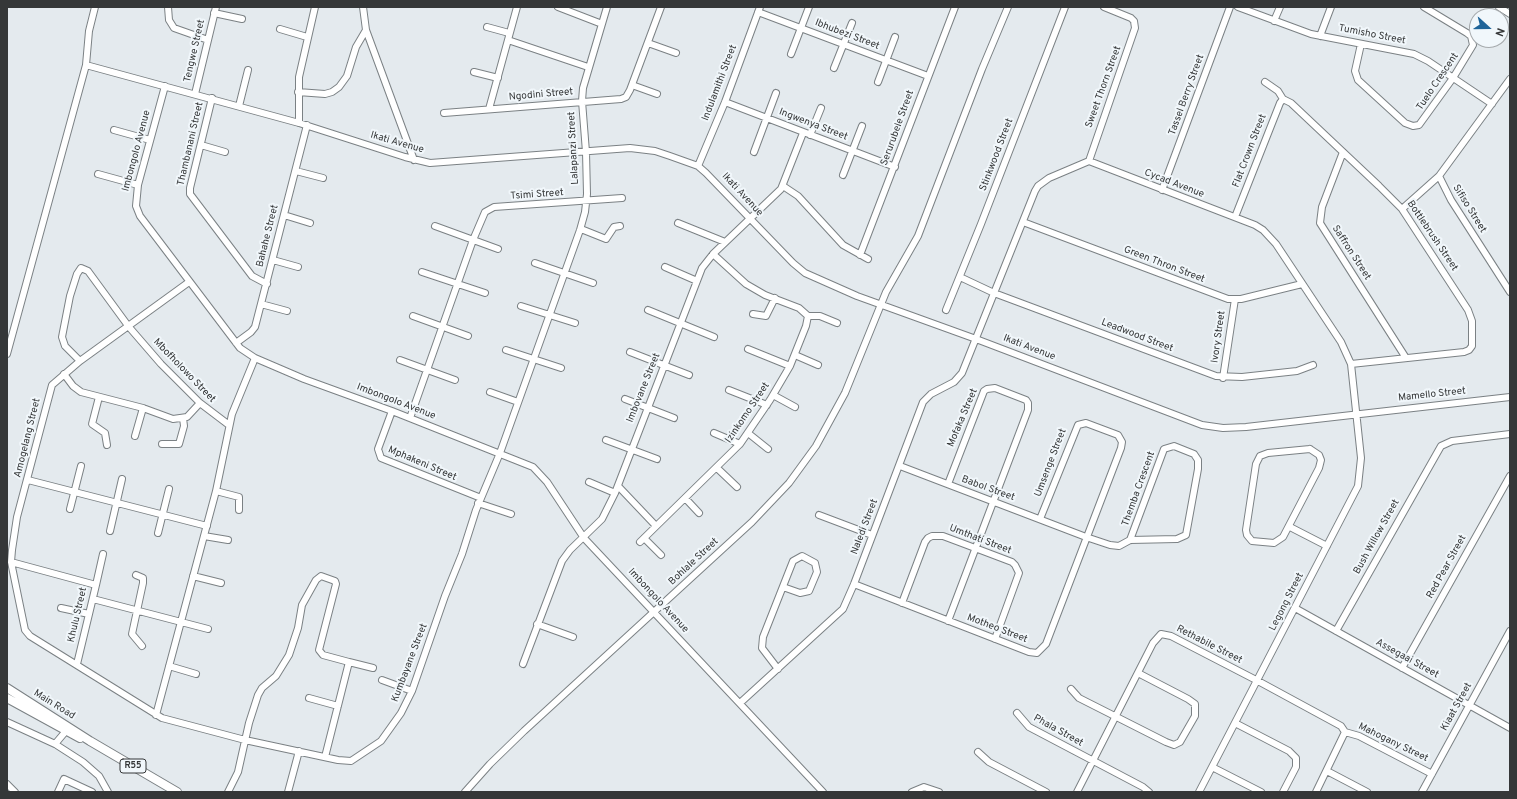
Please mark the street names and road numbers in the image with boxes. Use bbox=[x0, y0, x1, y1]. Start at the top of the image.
street label: Ibhubezi Street bbox=[813, 17, 881, 53]
street label: Tengwe Street bbox=[182, 18, 208, 84]
street label: Tumisho Street bbox=[1337, 23, 1407, 47]
street label: Indulamithi Street bbox=[700, 43, 740, 123]
street label: Sweet Thorn Street bbox=[1084, 44, 1124, 130]
street label: Tuelo Crescent bbox=[1414, 51, 1462, 113]
street label: Tassel Berry Street bbox=[1167, 53, 1207, 137]
street label: Ngodini Street bbox=[508, 86, 574, 104]
street label: Serurubele Street bbox=[879, 89, 917, 167]
street label: Thambanani Street bbox=[176, 101, 206, 187]
street label: Ingwenya Street bbox=[777, 106, 849, 144]
street label: Imbongolo Avenue bbox=[120, 109, 154, 193]
street label: Lalapanzi Street bbox=[566, 111, 582, 185]
street label: Flat Crown Street bbox=[1230, 113, 1270, 189]
street label: Stinkwood Street bbox=[978, 117, 1016, 193]
street label: Ikati Avenue bbox=[369, 130, 425, 156]
street label: Cycad Avenue bbox=[1142, 167, 1206, 201]
street label: Ikati Avenue bbox=[719, 171, 765, 219]
street label: Sifiso Street bbox=[1449, 183, 1489, 235]
street label: Tsimi Street bbox=[510, 187, 564, 203]
street label: Bottlebrush Street bbox=[1404, 198, 1460, 274]
street label: Bahahe Street bbox=[254, 204, 282, 268]
street label: Saffron Street bbox=[1329, 223, 1373, 283]
street label: Green Thron Street bbox=[1122, 244, 1206, 286]
street label: Ivory Street bbox=[1209, 310, 1229, 364]
street label: Leadwood Street bbox=[1099, 317, 1175, 355]
street label: Ikati Avenue bbox=[1001, 333, 1057, 363]
street label: Mbofholowo Street bbox=[150, 336, 218, 406]
street label: Imbovane Street bbox=[625, 351, 663, 425]
street label: Izinkomo Street bbox=[723, 380, 773, 446]
street label: Imbongolo Avenue bbox=[355, 381, 437, 423]
street label: Mamello Street bbox=[1398, 385, 1466, 405]
street label: Mofaka Street bbox=[945, 387, 981, 449]
street label: Amogelang Street bbox=[12, 397, 44, 479]
street label: Umsenge Street bbox=[1032, 427, 1070, 499]
street label: Mphakeni Street bbox=[386, 444, 458, 484]
street label: Themba Crescent bbox=[1120, 450, 1158, 528]
street label: Babol Street bbox=[960, 474, 1016, 504]
street label: Naledi Street bbox=[849, 498, 881, 556]
street label: Bush Willow Street bbox=[1351, 498, 1403, 576]
street label: Umthati Street bbox=[947, 523, 1013, 557]
street label: Red Pear Street bbox=[1425, 533, 1469, 601]
street label: Bohlale Street bbox=[667, 536, 721, 588]
street label: Imbongolo Avenue bbox=[625, 566, 691, 636]
street label: Legong Street bbox=[1267, 571, 1307, 633]
street label: Khulu Street bbox=[66, 586, 90, 644]
street label: Motheo Street bbox=[965, 612, 1029, 646]
street label: Kumbayane Street bbox=[389, 622, 431, 704]
street label: Rethabile Street bbox=[1174, 623, 1244, 667]
street label: Assegaai Street bbox=[1373, 637, 1441, 681]
street label: Kiaat Street bbox=[1439, 681, 1475, 733]
street label: Main Road bbox=[31, 688, 77, 722]
street label: Phala Street bbox=[1031, 712, 1085, 750]
street label: Mahogany Street bbox=[1356, 721, 1430, 765]
road number: R55 bbox=[120, 759, 146, 773]

